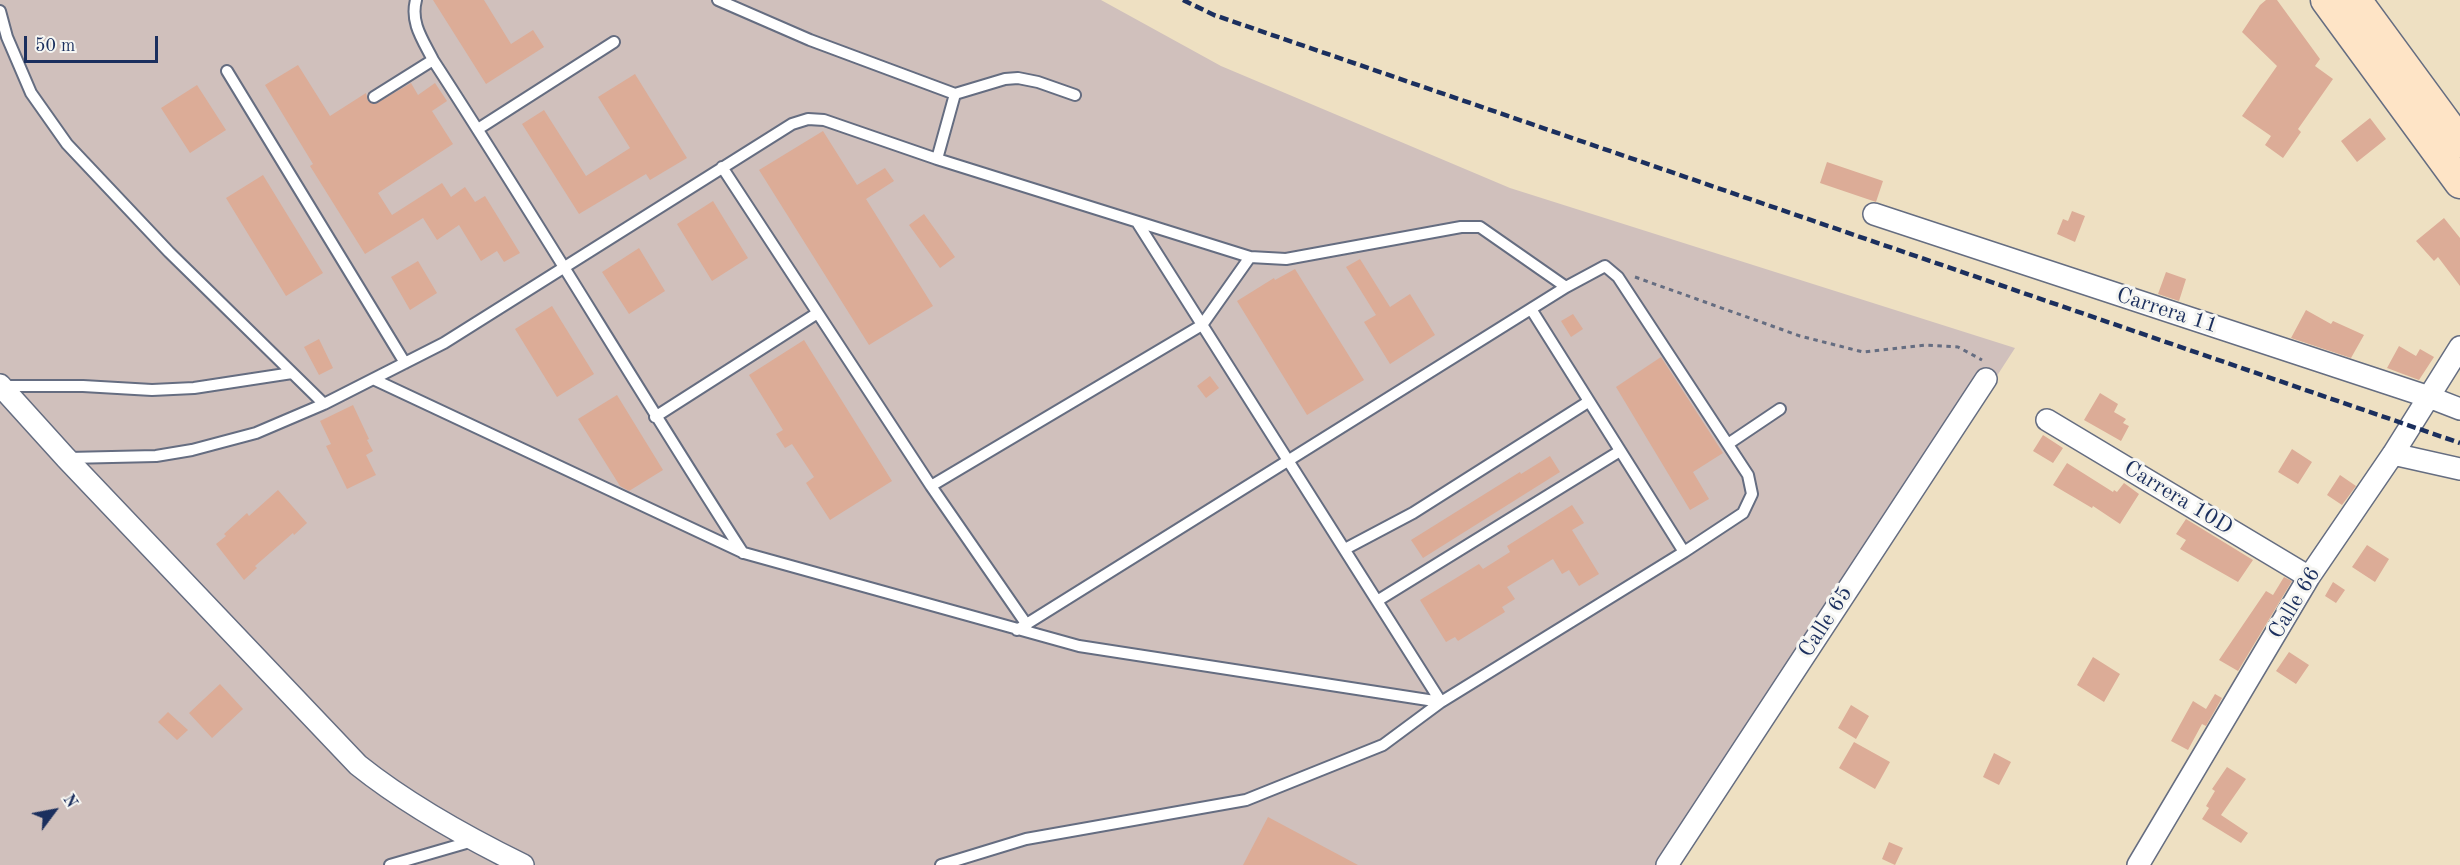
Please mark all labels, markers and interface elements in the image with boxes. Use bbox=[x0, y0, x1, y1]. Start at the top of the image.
scale bar bbox=[27, 24, 160, 62]
text: 50 m bbox=[35, 37, 75, 55]
street label: Carrera 11 bbox=[2113, 282, 2221, 340]
street label: Carrera 10D bbox=[2119, 455, 2237, 541]
street label: Calle 66 bbox=[2263, 562, 2327, 644]
street label: Calle 65 bbox=[1793, 582, 1859, 662]
north arrow bbox=[24, 781, 84, 841]
text: N bbox=[59, 792, 79, 811]

